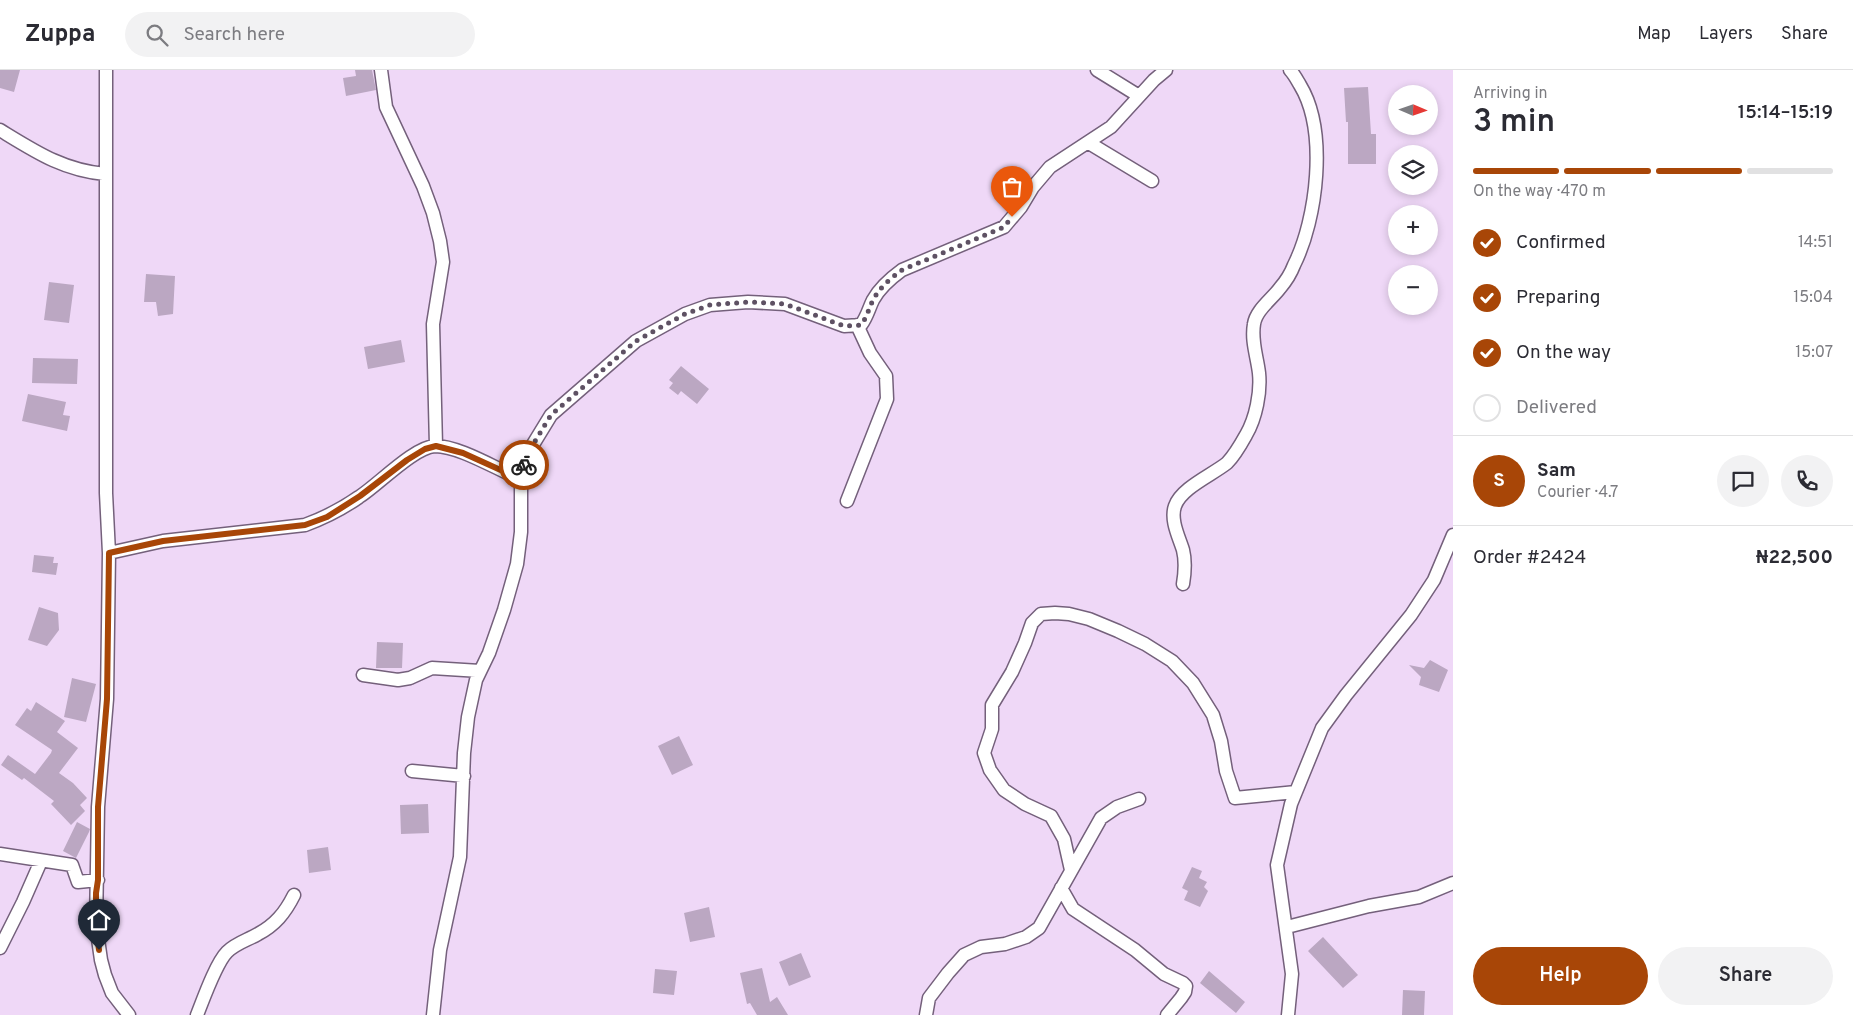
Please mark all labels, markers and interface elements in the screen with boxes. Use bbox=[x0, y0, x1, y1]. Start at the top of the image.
search box bbox=[125, 12, 475, 57]
text: Zuppa bbox=[25, 20, 95, 50]
icon: search bbox=[143, 21, 171, 49]
text: Search here bbox=[183, 23, 285, 47]
text: Map bbox=[1637, 23, 1671, 46]
text: Layers bbox=[1699, 23, 1753, 46]
text: Share bbox=[1781, 23, 1828, 46]
text: Arriving in bbox=[1473, 84, 1548, 104]
north arrow bbox=[1388, 85, 1438, 135]
map controls bbox=[1388, 85, 1438, 315]
text: 15:14–15:19 bbox=[1738, 101, 1833, 125]
text: 3 min bbox=[1473, 103, 1555, 143]
button: layers bbox=[1388, 145, 1438, 195]
pin bbox=[991, 166, 1033, 217]
icon: bag bbox=[998, 173, 1026, 201]
text: On the way · 470 m bbox=[1473, 182, 1606, 202]
button: + bbox=[1388, 205, 1438, 255]
icon: check bbox=[1473, 229, 1501, 257]
text: Confirmed bbox=[1516, 231, 1606, 255]
text: 14:51 bbox=[1798, 233, 1833, 253]
button: − bbox=[1388, 265, 1438, 315]
icon: check bbox=[1473, 284, 1501, 312]
text: Preparing bbox=[1516, 286, 1600, 310]
text: 15:04 bbox=[1793, 288, 1833, 308]
icon: check bbox=[1473, 339, 1501, 367]
text: On the way bbox=[1516, 341, 1611, 365]
text: 15:07 bbox=[1795, 343, 1833, 363]
text: Delivered bbox=[1516, 396, 1597, 420]
courier bbox=[499, 440, 549, 490]
icon: bike bbox=[510, 451, 538, 479]
button: chat bbox=[1717, 455, 1769, 507]
button: phone bbox=[1781, 455, 1833, 507]
text: Sam bbox=[1537, 459, 1576, 483]
text: S bbox=[1493, 469, 1505, 493]
text: Courier · 4.7 bbox=[1537, 483, 1618, 503]
text: Order #2424 bbox=[1473, 546, 1586, 570]
text: ₦22,500 bbox=[1756, 546, 1833, 570]
pin bbox=[78, 899, 120, 950]
icon: home bbox=[85, 906, 113, 934]
button: Help bbox=[1473, 947, 1648, 1005]
button: Share bbox=[1658, 947, 1833, 1005]

